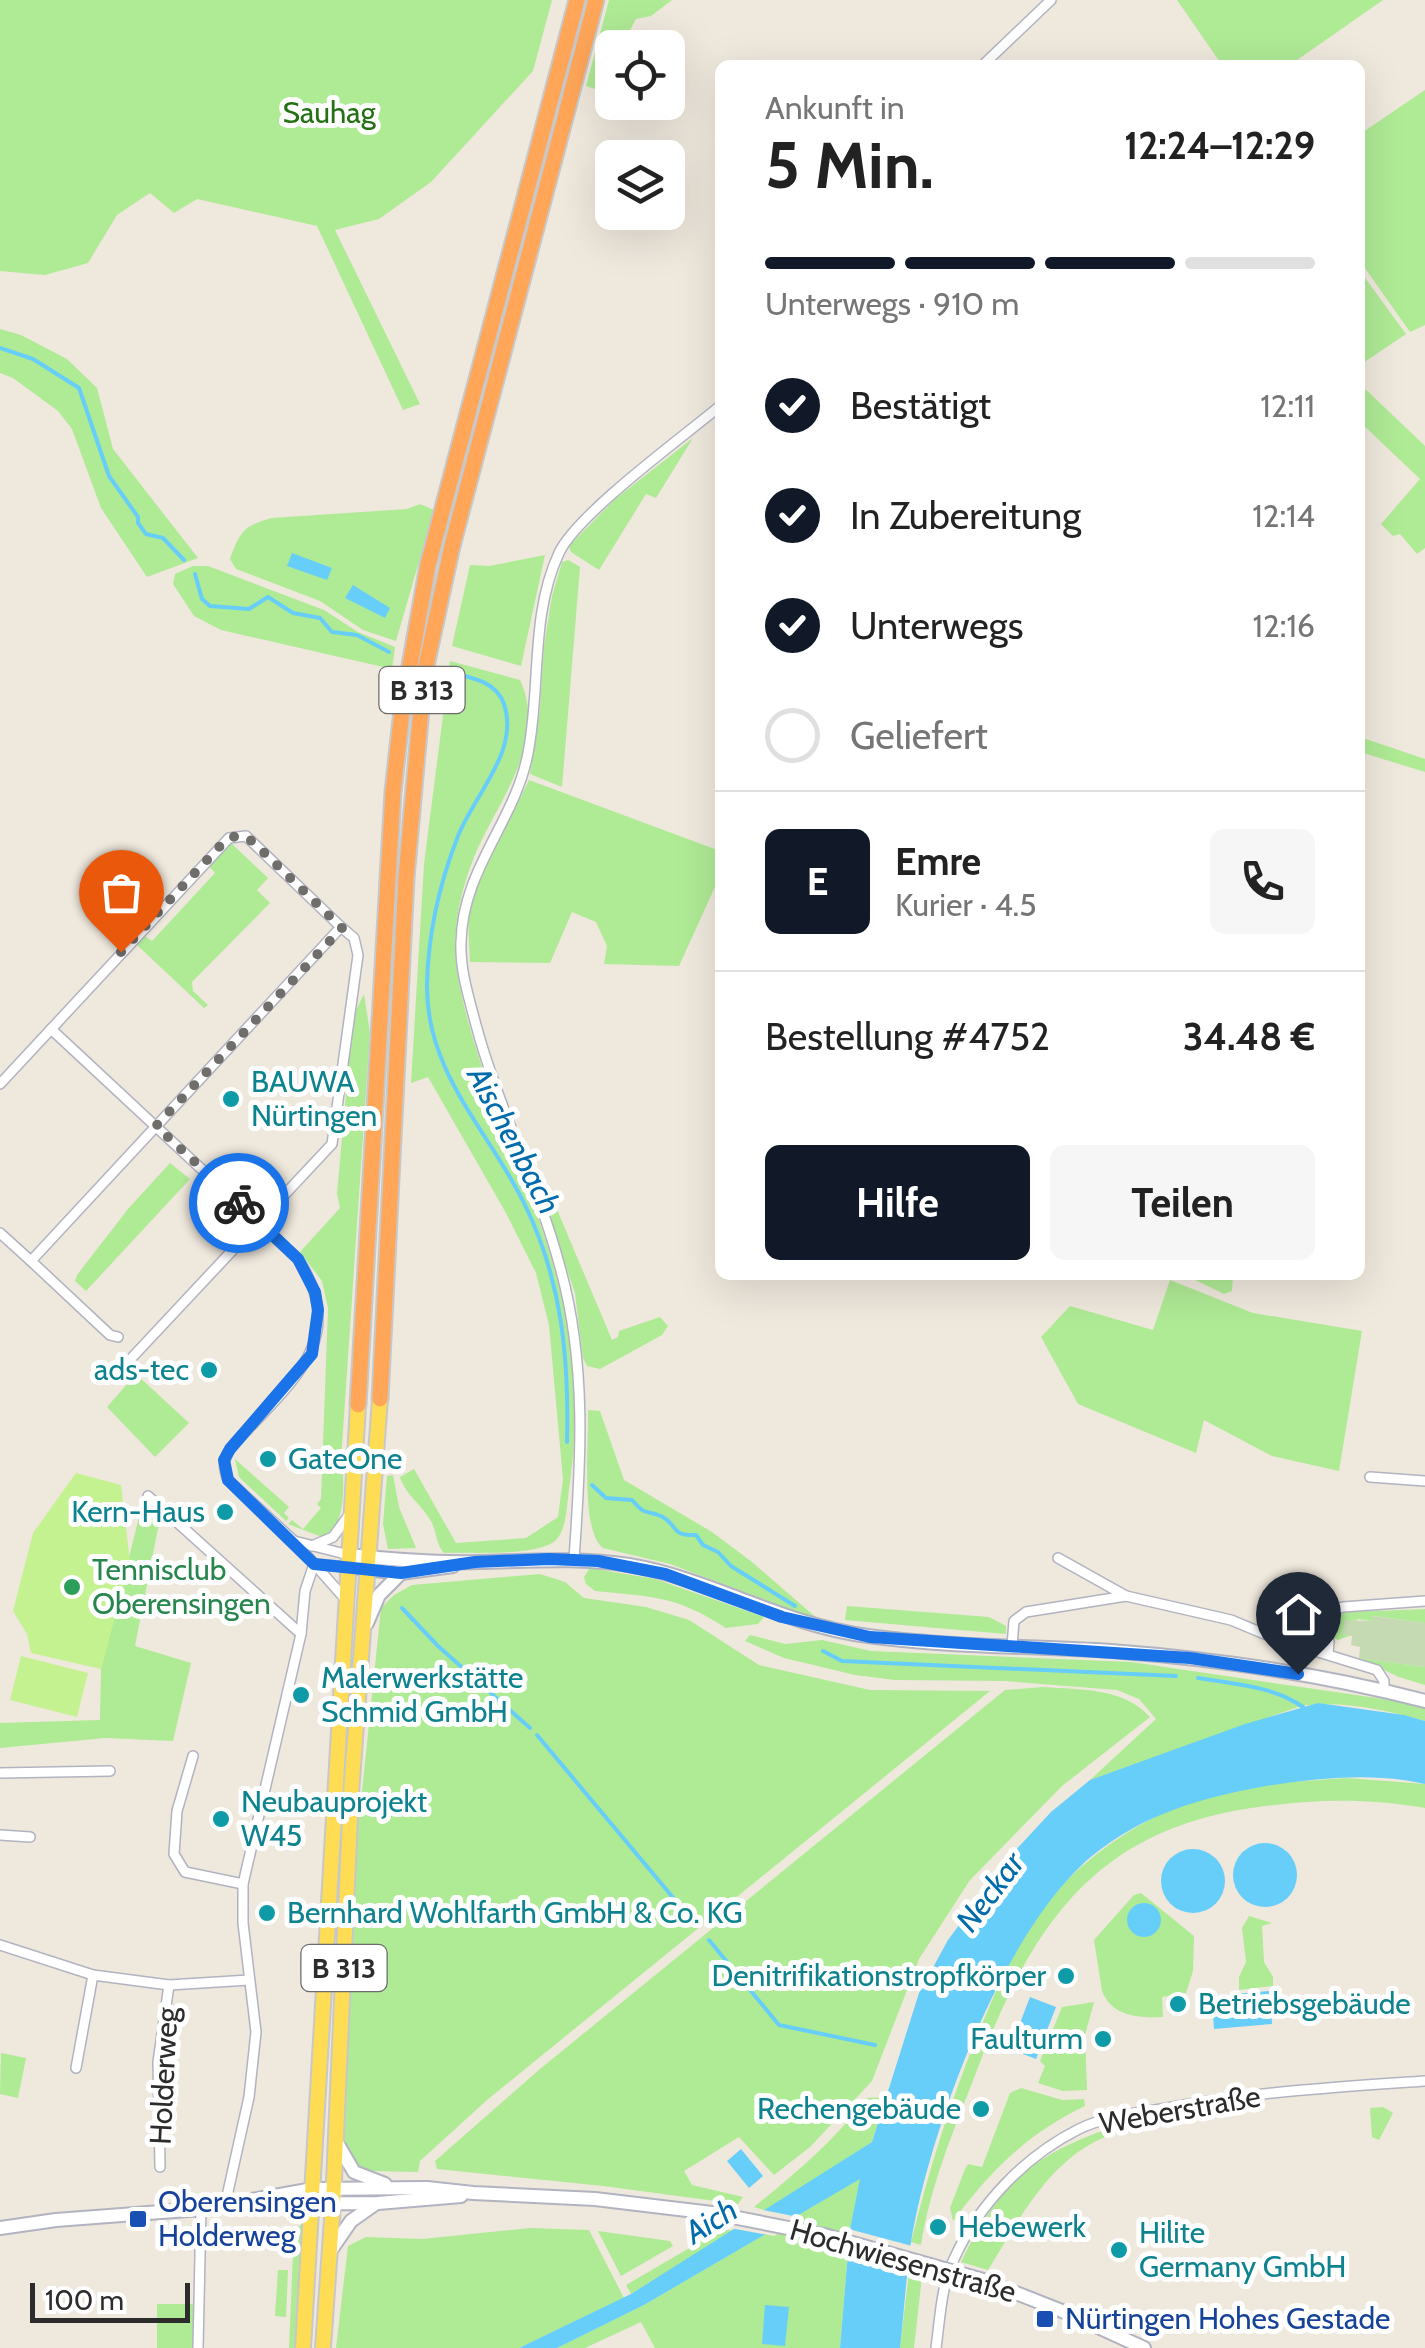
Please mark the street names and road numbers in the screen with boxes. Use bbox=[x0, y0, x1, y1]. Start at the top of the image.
road number: B 313 bbox=[380, 667, 464, 713]
road number: B 313 bbox=[302, 1945, 386, 1991]
street label: Holderweg bbox=[141, 2005, 186, 2146]
street label: Weberstraße bbox=[1097, 2077, 1263, 2142]
street label: Hochwiesenstraße bbox=[786, 2211, 1021, 2311]

